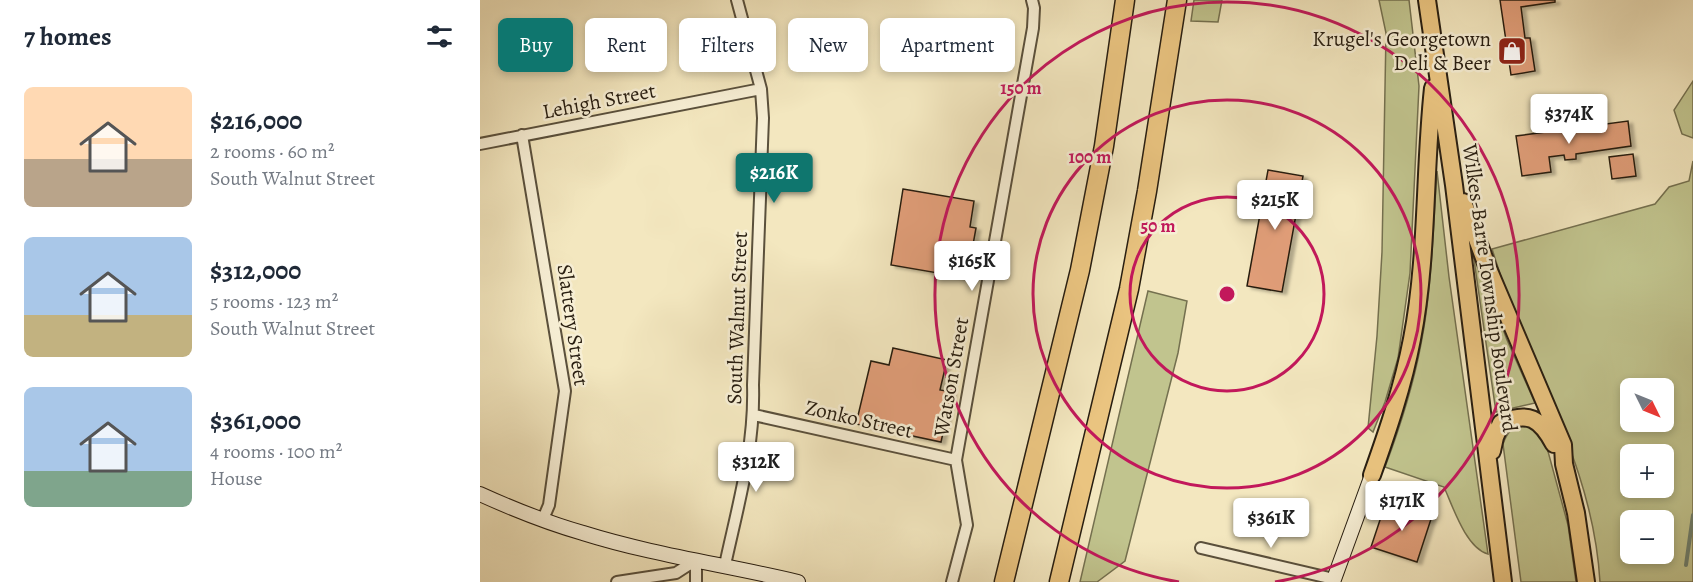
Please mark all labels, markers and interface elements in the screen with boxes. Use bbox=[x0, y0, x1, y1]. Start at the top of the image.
chip: Buy bbox=[498, 18, 573, 72]
chip: Rent bbox=[585, 18, 667, 72]
chip: Filters bbox=[679, 18, 776, 72]
chip: New bbox=[788, 18, 868, 72]
chip: Apartment bbox=[880, 18, 1015, 72]
text: 7 homes bbox=[24, 19, 112, 54]
icon: filters bbox=[423, 20, 456, 53]
place label: Krugel's Georgetown Deli & Beer bbox=[1312, 25, 1491, 77]
shop icon: Krugel's Georgetown Deli & Beer bbox=[1496, 35, 1528, 67]
street label: Lehigh Street bbox=[540, 76, 658, 126]
text: 150 m bbox=[1000, 76, 1042, 100]
pin: $374K bbox=[1527, 94, 1611, 145]
text: $374K bbox=[1545, 100, 1594, 127]
text: $216,000 bbox=[210, 103, 302, 138]
icon: home bbox=[72, 111, 144, 183]
text: 2 rooms · 60 m² bbox=[210, 138, 334, 165]
street label: Wilkes-Barre Township Boulevard bbox=[1456, 141, 1524, 435]
text: 100 m bbox=[1069, 145, 1111, 169]
pin: $216K bbox=[732, 153, 816, 204]
text: $216K bbox=[750, 159, 798, 186]
text: South Walnut Street bbox=[210, 165, 375, 192]
pin: $215K bbox=[1233, 180, 1317, 231]
text: $215K bbox=[1251, 186, 1299, 213]
text: 50 m bbox=[1141, 214, 1175, 238]
street label: South Walnut Street bbox=[720, 231, 754, 405]
pin: $165K bbox=[930, 241, 1014, 292]
text: $165K bbox=[948, 247, 996, 274]
text: $312,000 bbox=[210, 253, 301, 288]
icon: home bbox=[72, 261, 144, 333]
street label: Slattery Street bbox=[551, 262, 595, 388]
centre of rings bbox=[1217, 284, 1237, 304]
text: 5 rooms · 123 m² bbox=[210, 288, 338, 315]
text: South Walnut Street bbox=[210, 315, 375, 342]
street label: Watson Street bbox=[927, 315, 975, 440]
north arrow bbox=[1620, 378, 1674, 432]
map controls bbox=[1620, 378, 1674, 564]
street label: Zonko Street bbox=[802, 393, 916, 445]
text: $361,000 bbox=[210, 403, 301, 438]
icon: home bbox=[72, 411, 144, 483]
text: 4 rooms · 100 m² bbox=[210, 438, 342, 465]
pin: $312K bbox=[714, 442, 798, 493]
button: + bbox=[1620, 444, 1674, 498]
text: $312K bbox=[732, 448, 780, 475]
text: House bbox=[210, 465, 262, 492]
pin: $171K bbox=[1360, 481, 1444, 532]
text: $171K bbox=[1379, 487, 1425, 514]
pin: $361K bbox=[1229, 498, 1313, 549]
text: $361K bbox=[1247, 504, 1295, 531]
button: − bbox=[1620, 510, 1674, 564]

